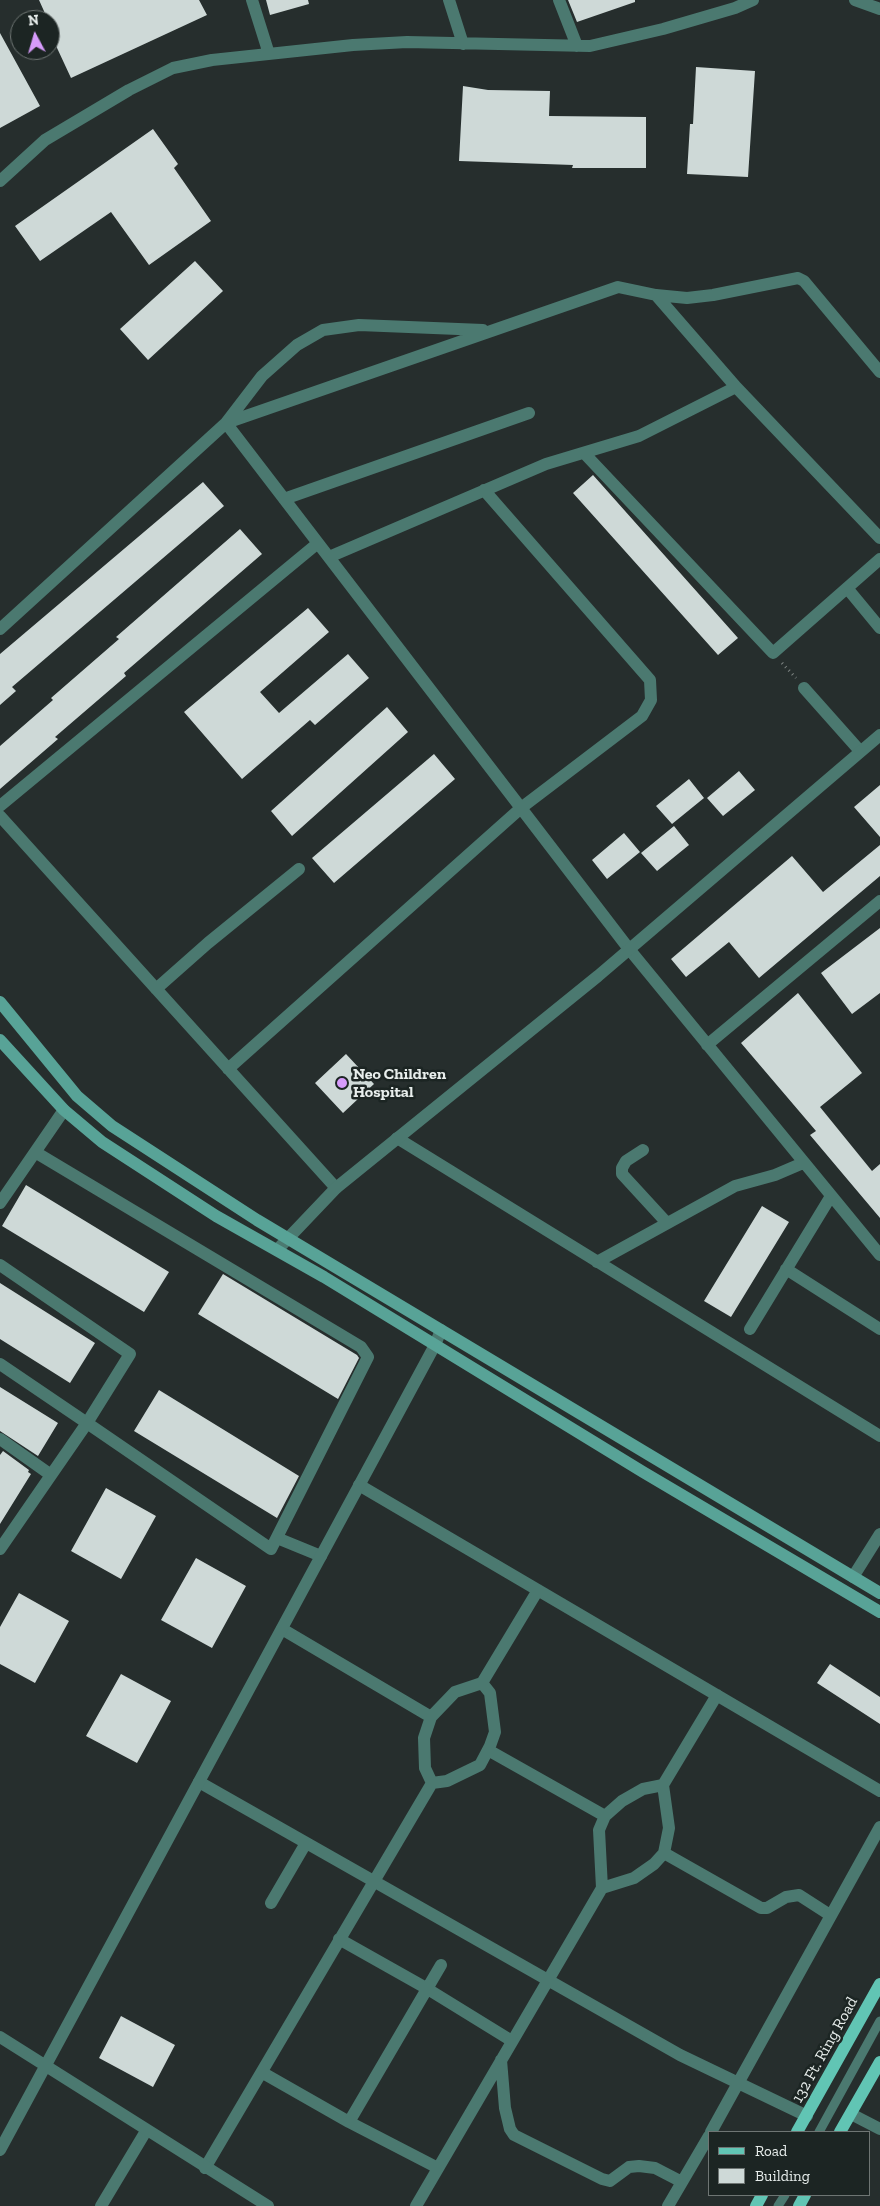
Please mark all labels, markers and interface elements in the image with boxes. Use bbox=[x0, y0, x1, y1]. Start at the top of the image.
north arrow bbox=[10, 10, 60, 60]
text: N bbox=[27, 12, 40, 30]
place label: Neo Children Hospital bbox=[353, 1064, 446, 1102]
marker: Neo Children Hospital bbox=[335, 1076, 349, 1090]
street label: 132 Ft. Ring Road bbox=[788, 1994, 862, 2106]
legend bbox=[708, 2131, 870, 2196]
text: Road bbox=[755, 2142, 787, 2160]
text: Building bbox=[755, 2167, 810, 2185]

